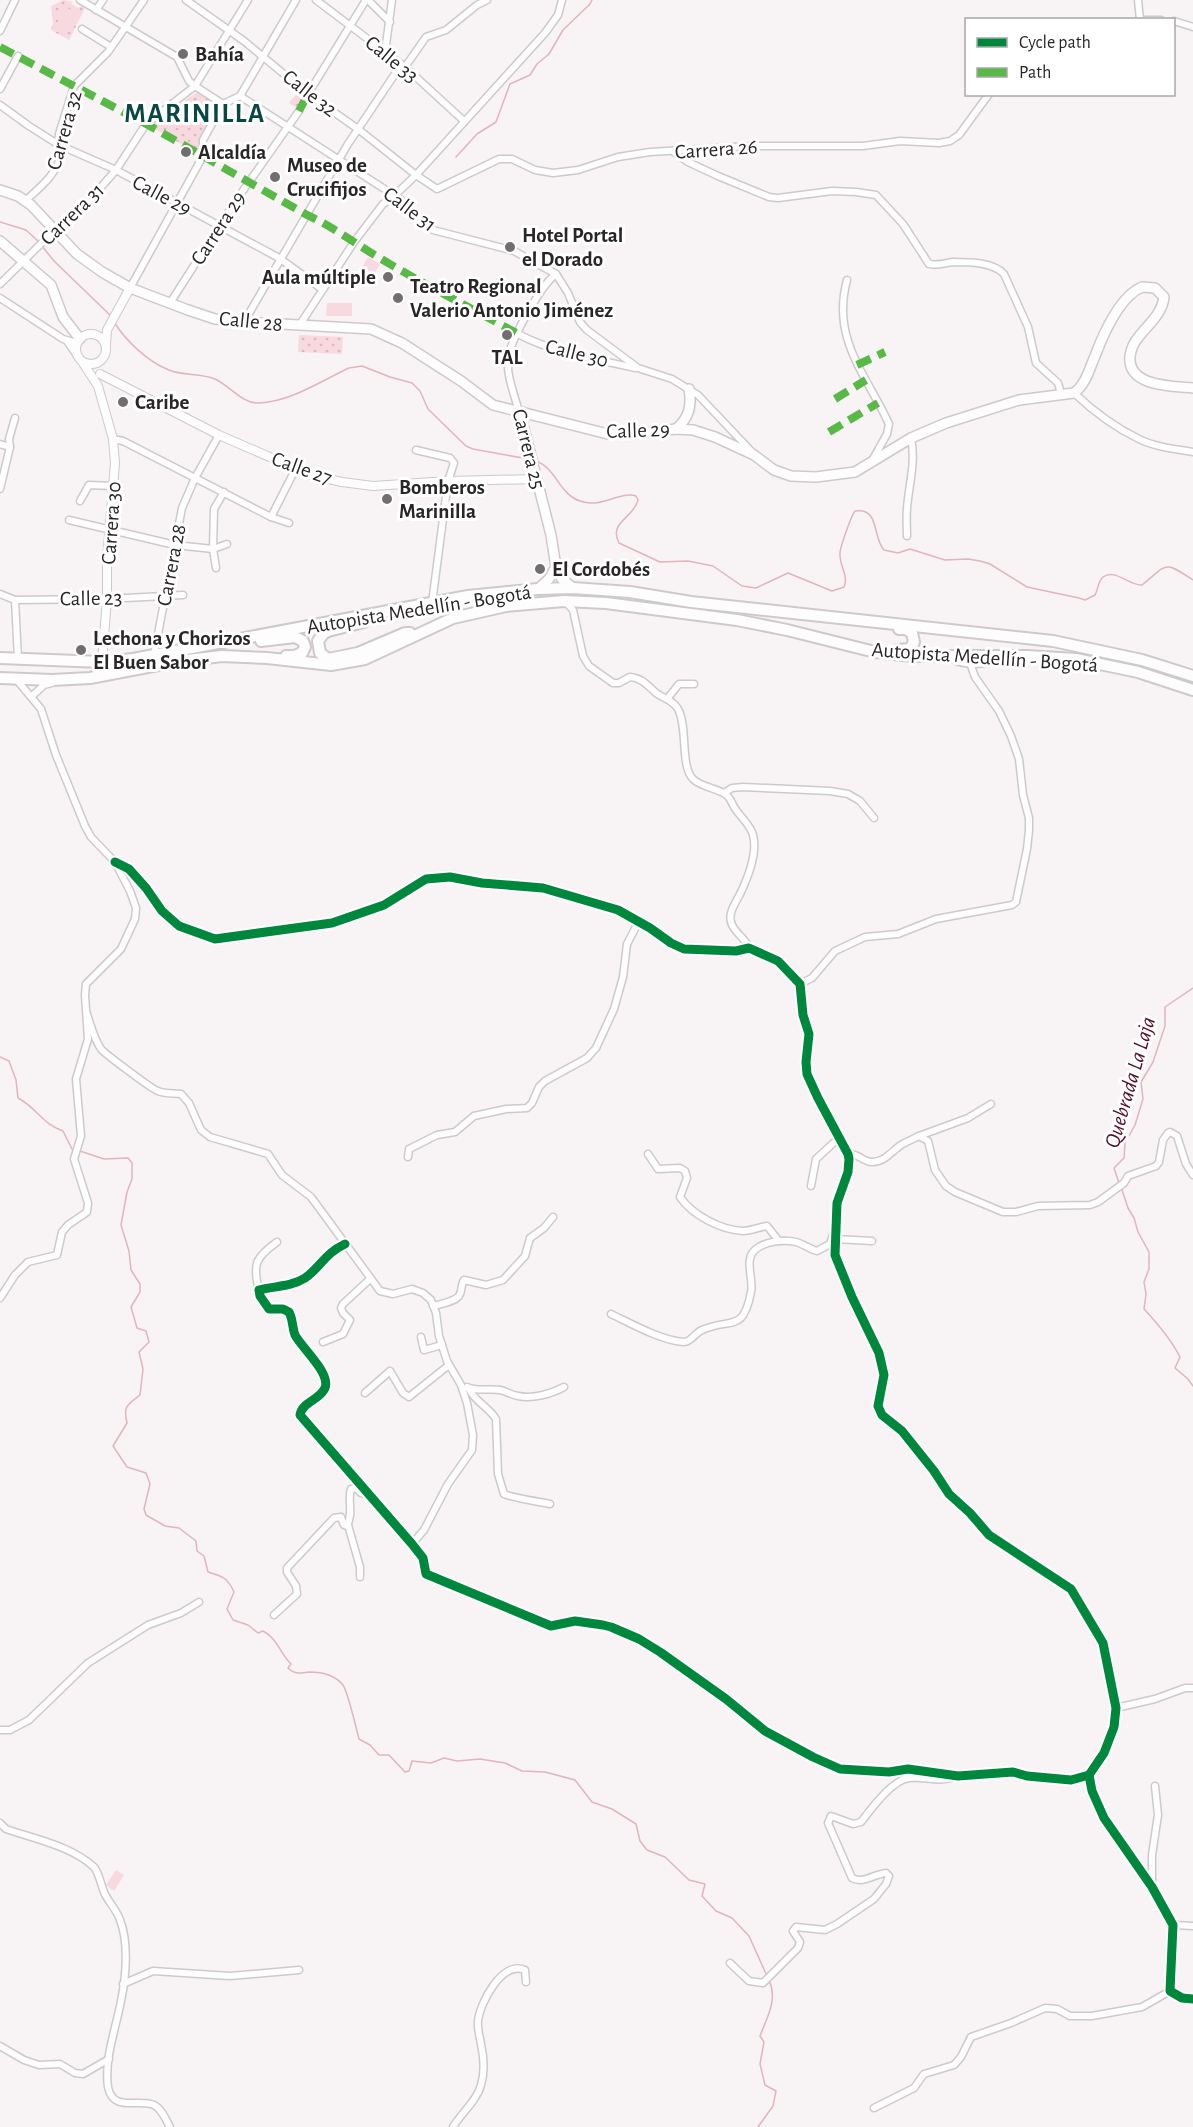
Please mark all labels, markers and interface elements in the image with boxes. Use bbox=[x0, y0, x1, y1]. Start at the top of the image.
legend bbox=[965, 18, 1175, 96]
street label: Calle 33 bbox=[361, 32, 422, 87]
text: Cycle path bbox=[1019, 34, 1091, 52]
place label: Bahía bbox=[195, 44, 244, 65]
marker: Bahía bbox=[176, 47, 190, 61]
text: Path bbox=[1019, 64, 1051, 82]
street label: Calle 32 bbox=[279, 66, 341, 121]
street label: Carrera 32 bbox=[43, 88, 86, 172]
district label: MARINILLA bbox=[124, 100, 266, 127]
street label: Carrera 26 bbox=[674, 136, 758, 163]
place label: Alcaldía bbox=[198, 142, 266, 163]
marker: Alcaldía bbox=[179, 145, 193, 159]
place label: Museo de Crucifijos bbox=[287, 155, 367, 200]
marker: Museo de Crucifijos bbox=[268, 170, 282, 184]
street label: Calle 29 bbox=[129, 171, 195, 220]
street label: Carrera 31 bbox=[37, 179, 108, 249]
street label: Calle 31 bbox=[379, 183, 440, 236]
street label: Carrera 29 bbox=[187, 188, 250, 269]
place label: Hotel Portal el Dorado bbox=[522, 225, 623, 270]
marker: Hotel Portal el Dorado bbox=[503, 240, 517, 254]
place label: Aula múltiple bbox=[262, 267, 376, 288]
marker: Aula múltiple bbox=[381, 270, 395, 284]
place label: Teatro Regional Valerio Antonio Jiménez bbox=[410, 276, 613, 321]
marker: Teatro Regional Valerio Antonio Jiménez bbox=[391, 291, 405, 305]
street label: Calle 28 bbox=[218, 308, 284, 335]
marker: TAL bbox=[500, 328, 514, 342]
street label: Calle 30 bbox=[543, 336, 610, 371]
place label: TAL bbox=[491, 347, 523, 368]
place label: Caribe bbox=[135, 392, 190, 413]
marker: Caribe bbox=[116, 395, 130, 409]
street label: Carrera 25 bbox=[508, 407, 549, 491]
street label: Calle 29 bbox=[606, 419, 670, 442]
street label: Calle 27 bbox=[269, 448, 335, 489]
place label: Bomberos Marinilla bbox=[399, 477, 485, 522]
street label: Carrera 30 bbox=[98, 481, 125, 565]
marker: Bomberos Marinilla bbox=[380, 492, 394, 506]
street label: Carrera 28 bbox=[153, 522, 190, 608]
place label: El Cordobés bbox=[552, 559, 650, 580]
marker: El Cordobés bbox=[533, 562, 547, 576]
street label: Autopista Medellín - Bogotá bbox=[305, 581, 533, 638]
street label: Calle 23 bbox=[60, 587, 122, 610]
place label: Lechona y Chorizos El Buen Sabor bbox=[93, 628, 251, 673]
street label: Autopista Medellín - Bogotá bbox=[871, 639, 1099, 676]
marker: Lechona y Chorizos El Buen Sabor bbox=[74, 643, 88, 657]
water label: Quebrada La Laja bbox=[1101, 1014, 1159, 1150]

